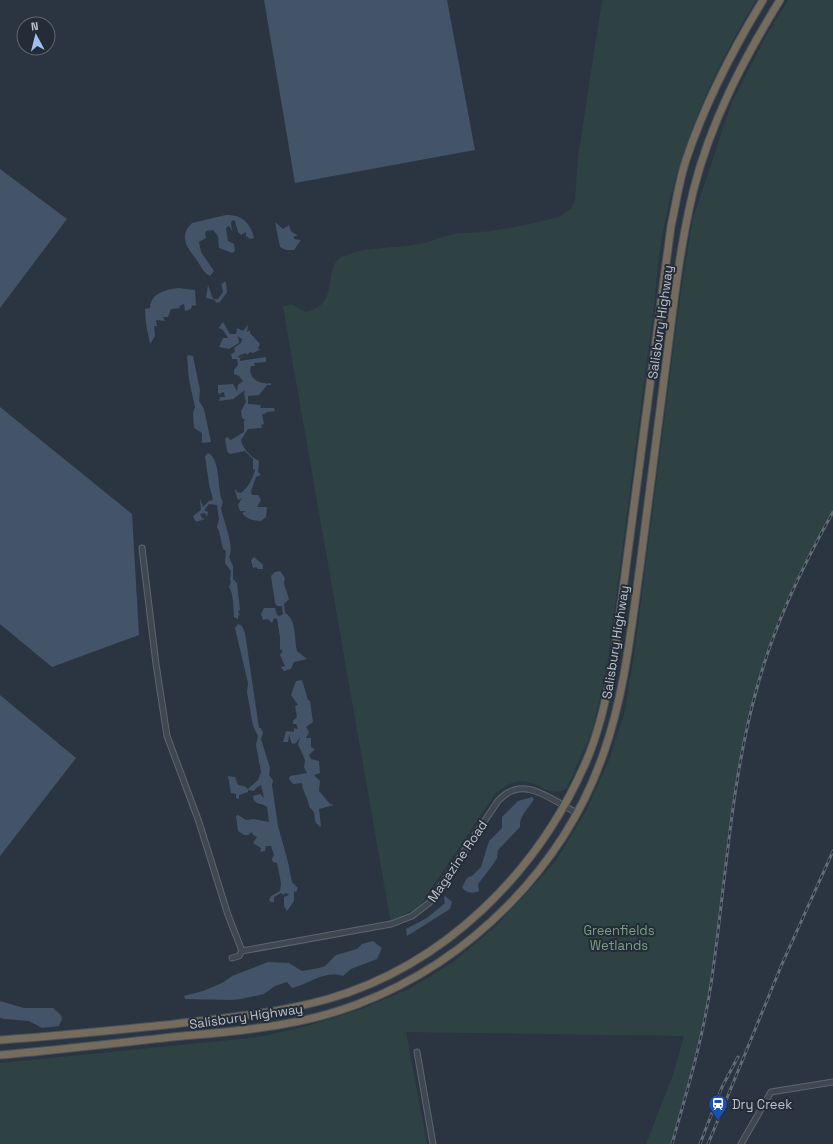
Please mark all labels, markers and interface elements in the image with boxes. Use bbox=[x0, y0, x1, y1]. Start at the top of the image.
north arrow bbox=[16, 16, 56, 56]
text: N bbox=[30, 19, 39, 33]
street label: Salisbury Highway bbox=[644, 264, 677, 380]
street label: Salisbury Highway bbox=[598, 584, 633, 700]
street label: Magazine Road bbox=[424, 817, 491, 906]
park label: Greenfields Wetlands bbox=[583, 922, 655, 954]
street label: Salisbury Highway bbox=[188, 1000, 304, 1033]
station icon: Dry Creek bbox=[707, 1093, 729, 1121]
place label: Dry Creek bbox=[732, 1096, 792, 1113]

